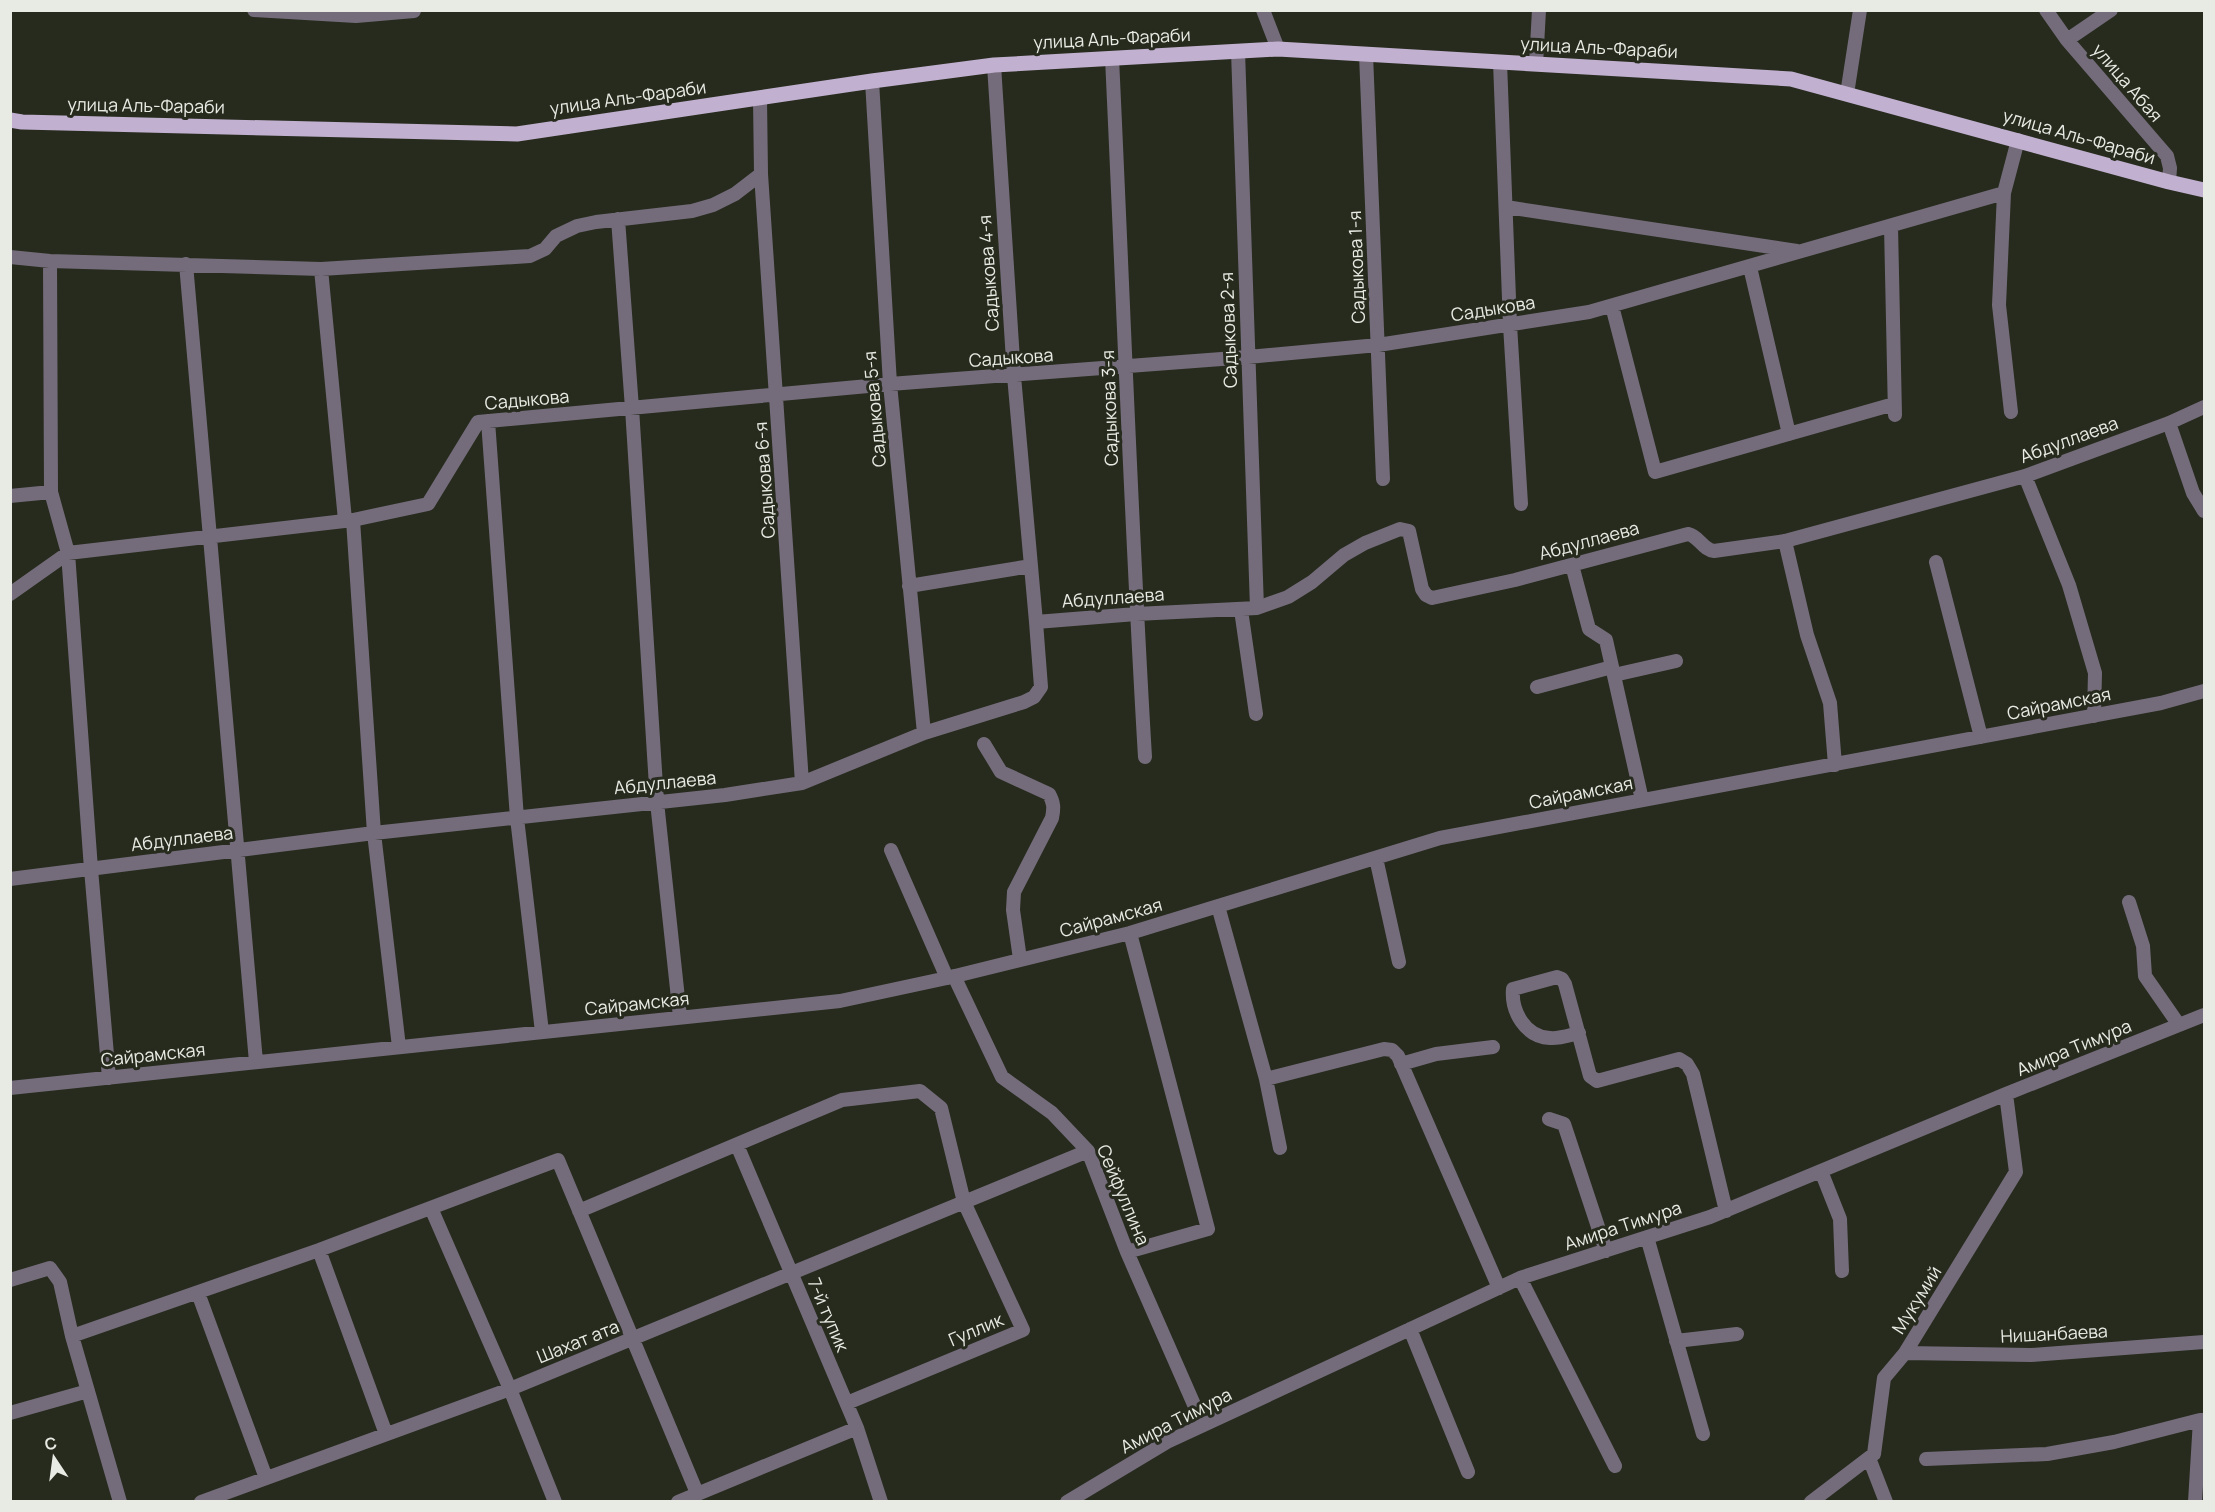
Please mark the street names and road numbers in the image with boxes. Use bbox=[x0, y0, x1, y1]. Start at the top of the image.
street label: улица Аль-Фараби bbox=[1033, 22, 1191, 54]
street label: улица Аль-Фараби bbox=[1520, 31, 1678, 63]
street label: улица Абая bbox=[2087, 38, 2168, 127]
street label: улица Аль-Фараби bbox=[548, 74, 708, 120]
street label: улица Аль-Фараби bbox=[67, 92, 225, 118]
street label: улица Аль-Фараби bbox=[2000, 103, 2158, 169]
street label: Садыкова 1-я bbox=[1342, 210, 1370, 324]
street label: Садыкова 4-я bbox=[972, 214, 1004, 332]
street label: Садыкова 2-я bbox=[1214, 272, 1242, 388]
street label: Садыкова bbox=[1449, 290, 1537, 326]
street label: Садыкова bbox=[968, 342, 1054, 372]
street label: Садыкова 5-я bbox=[857, 350, 891, 468]
street label: Садыкова 3-я bbox=[1095, 350, 1123, 466]
street label: Садыкова bbox=[484, 383, 570, 415]
street label: Абдуллаева bbox=[2016, 410, 2121, 468]
street label: Садыкова 6-я bbox=[748, 421, 780, 539]
street label: Абдуллаева bbox=[1536, 515, 1641, 565]
street label: Абдуллаева bbox=[1061, 581, 1165, 613]
street label: Сайрамская bbox=[2005, 681, 2113, 725]
street label: Абдуллаева bbox=[613, 765, 717, 799]
street label: Сайрамская bbox=[1527, 770, 1635, 814]
street label: Абдуллаева bbox=[129, 820, 234, 856]
street label: Сайрамская bbox=[1057, 892, 1165, 942]
street label: Сайрамская bbox=[583, 986, 690, 1020]
street label: Амира Тимура bbox=[2013, 1013, 2135, 1081]
street label: Сайрамская bbox=[99, 1037, 206, 1071]
street label: Сейфуллина bbox=[1092, 1141, 1156, 1249]
street label: Амира Тимура bbox=[1561, 1195, 1684, 1255]
street label: Мукумий bbox=[1886, 1261, 1946, 1338]
street label: 7-й тупик bbox=[803, 1274, 856, 1356]
street label: Гуллик bbox=[945, 1306, 1008, 1351]
street label: Шахат ата bbox=[533, 1314, 622, 1368]
street label: Нишанбаева bbox=[2000, 1318, 2108, 1348]
street label: Амира Тимура bbox=[1116, 1382, 1235, 1458]

